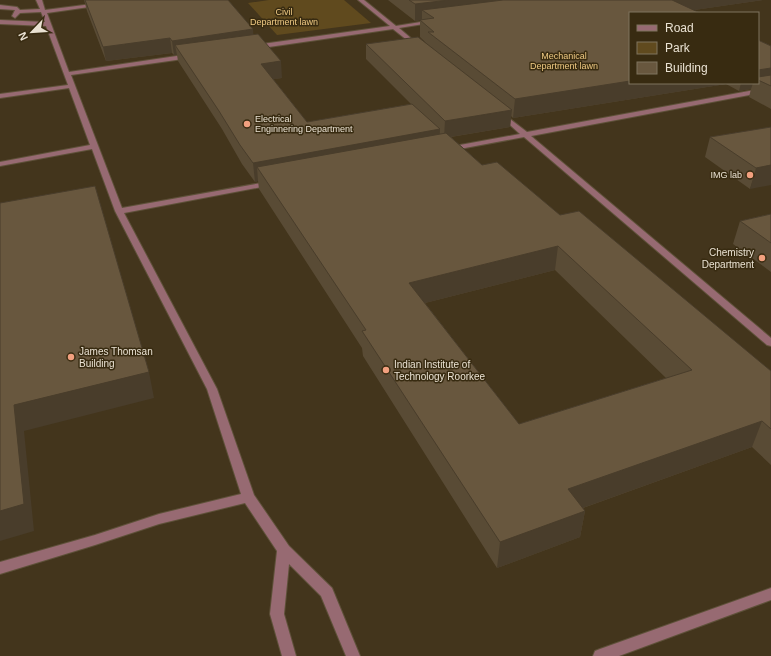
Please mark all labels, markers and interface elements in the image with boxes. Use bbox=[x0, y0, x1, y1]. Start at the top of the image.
park label: Civil Department lawn bbox=[250, 7, 318, 27]
north arrow bbox=[12, 12, 52, 52]
legend bbox=[629, 12, 759, 84]
text: Road bbox=[665, 21, 694, 35]
text: N bbox=[16, 30, 30, 42]
text: Park bbox=[665, 41, 691, 55]
park label: Mechanical Department lawn bbox=[530, 51, 598, 71]
text: Building bbox=[665, 61, 708, 75]
place label: Electrical Enginnering Department bbox=[255, 114, 353, 134]
marker: Electrical Enginnering Department bbox=[242, 119, 252, 129]
place label: IMG lab bbox=[710, 170, 742, 180]
marker: IMG lab bbox=[745, 170, 755, 180]
place label: Chemistry Department bbox=[702, 247, 754, 270]
marker: Chemistry Department bbox=[757, 253, 767, 263]
place label: James Thomsan Building bbox=[79, 346, 153, 369]
marker: James Thomsan Building bbox=[66, 352, 76, 362]
place label: Indian Institute of Technology Roorkee bbox=[394, 359, 486, 382]
marker: Indian Institute of Technology Roorkee bbox=[381, 365, 391, 375]

